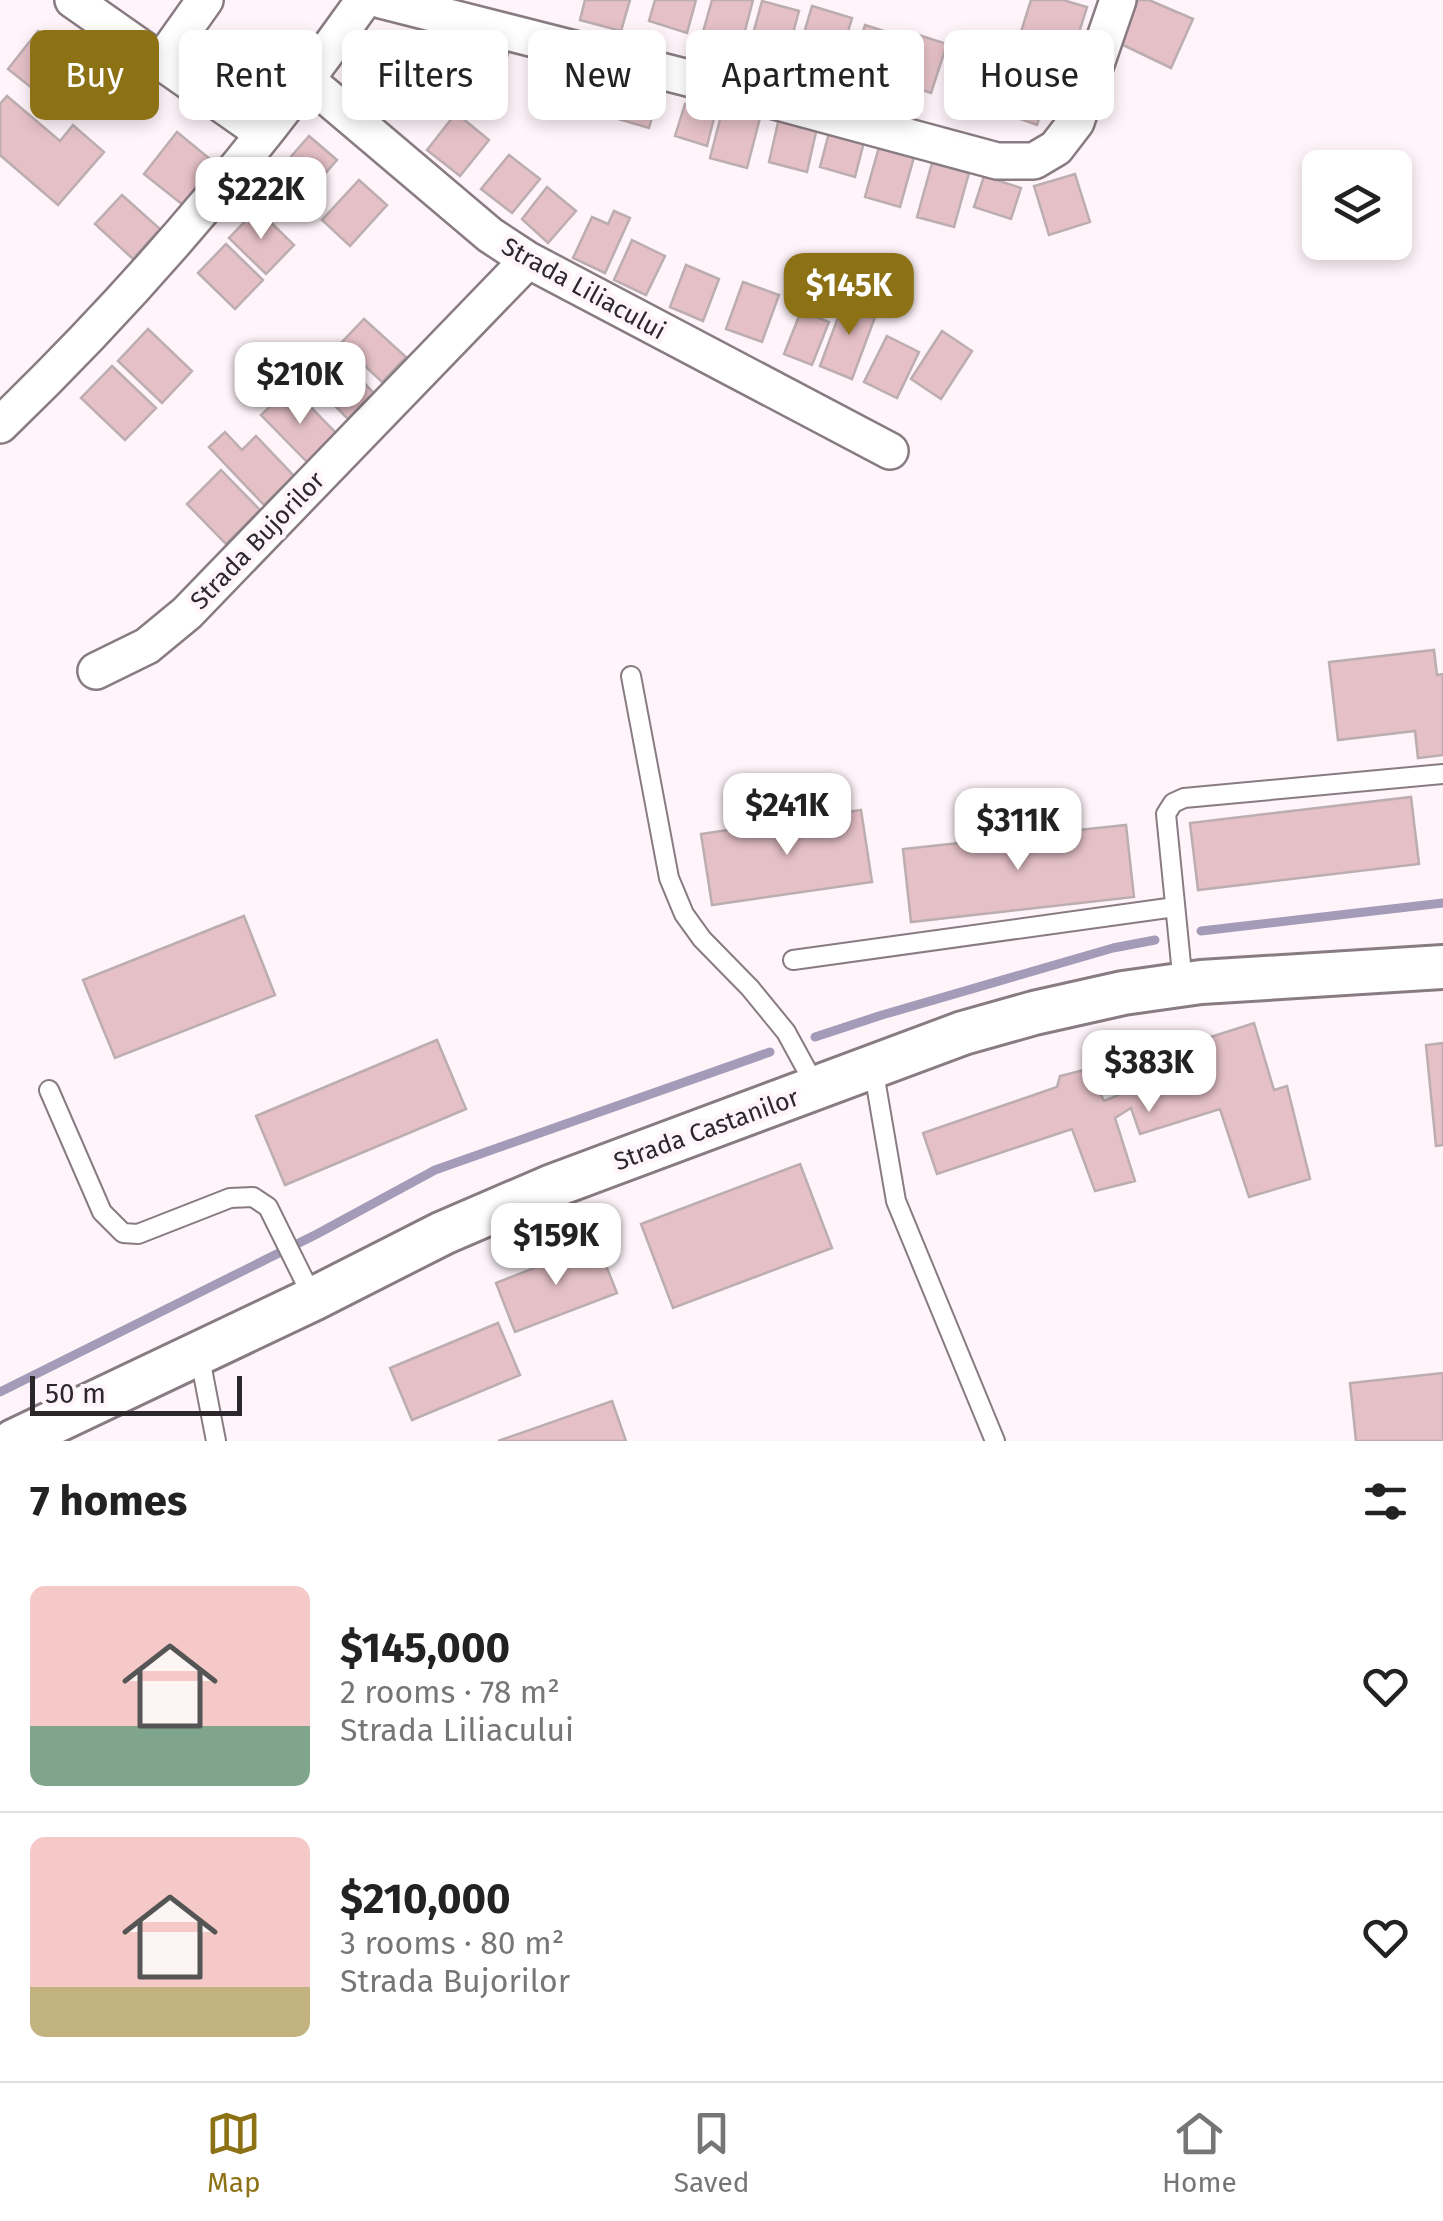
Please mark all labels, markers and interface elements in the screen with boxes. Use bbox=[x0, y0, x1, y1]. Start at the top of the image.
chip: Buy bbox=[30, 30, 159, 120]
chip: Rent bbox=[179, 30, 322, 120]
chip: Filters bbox=[342, 30, 508, 120]
chip: New bbox=[528, 30, 666, 120]
chip: Apartment bbox=[686, 30, 924, 120]
chip: House bbox=[944, 30, 1114, 120]
map controls bbox=[1302, 150, 1412, 260]
button: layers bbox=[1302, 150, 1412, 260]
pin: $222K bbox=[191, 157, 331, 242]
text: $222K bbox=[217, 170, 305, 208]
street label: Strada Liliacului bbox=[496, 231, 671, 346]
pin: $145K bbox=[779, 253, 919, 338]
text: $145K bbox=[806, 266, 892, 304]
pin: $210K bbox=[230, 342, 370, 427]
text: $210K bbox=[257, 355, 343, 393]
street label: Strada Bujorilor bbox=[185, 465, 331, 616]
pin: $241K bbox=[717, 773, 857, 858]
text: $241K bbox=[745, 786, 829, 824]
pin: $311K bbox=[948, 788, 1088, 873]
text: $311K bbox=[977, 801, 1059, 839]
pin: $383K bbox=[1079, 1030, 1219, 1115]
text: $383K bbox=[1104, 1043, 1194, 1081]
street label: Strada Castanilor bbox=[610, 1082, 803, 1177]
pin: $159K bbox=[486, 1203, 626, 1288]
text: $159K bbox=[513, 1216, 599, 1254]
scale bar bbox=[30, 1371, 242, 1416]
text: 50 m bbox=[45, 1377, 106, 1410]
icon: filters bbox=[1358, 1474, 1413, 1529]
text: 7 homes bbox=[30, 1476, 187, 1526]
text: $145,000 bbox=[340, 1623, 510, 1673]
icon: home bbox=[110, 1626, 230, 1746]
icon: heart bbox=[1358, 1659, 1413, 1714]
text: 2 rooms · 78 m² bbox=[340, 1673, 560, 1711]
text: Strada Liliacului bbox=[340, 1711, 574, 1749]
text: $210,000 bbox=[340, 1874, 511, 1924]
icon: home bbox=[110, 1877, 230, 1997]
icon: heart bbox=[1358, 1910, 1413, 1965]
text: 3 rooms · 80 m² bbox=[340, 1924, 564, 1962]
text: Strada Bujorilor bbox=[340, 1962, 570, 2000]
tab: Map bbox=[206, 2106, 261, 2199]
tab: Saved bbox=[674, 2106, 750, 2199]
tab: Home bbox=[1162, 2106, 1237, 2199]

